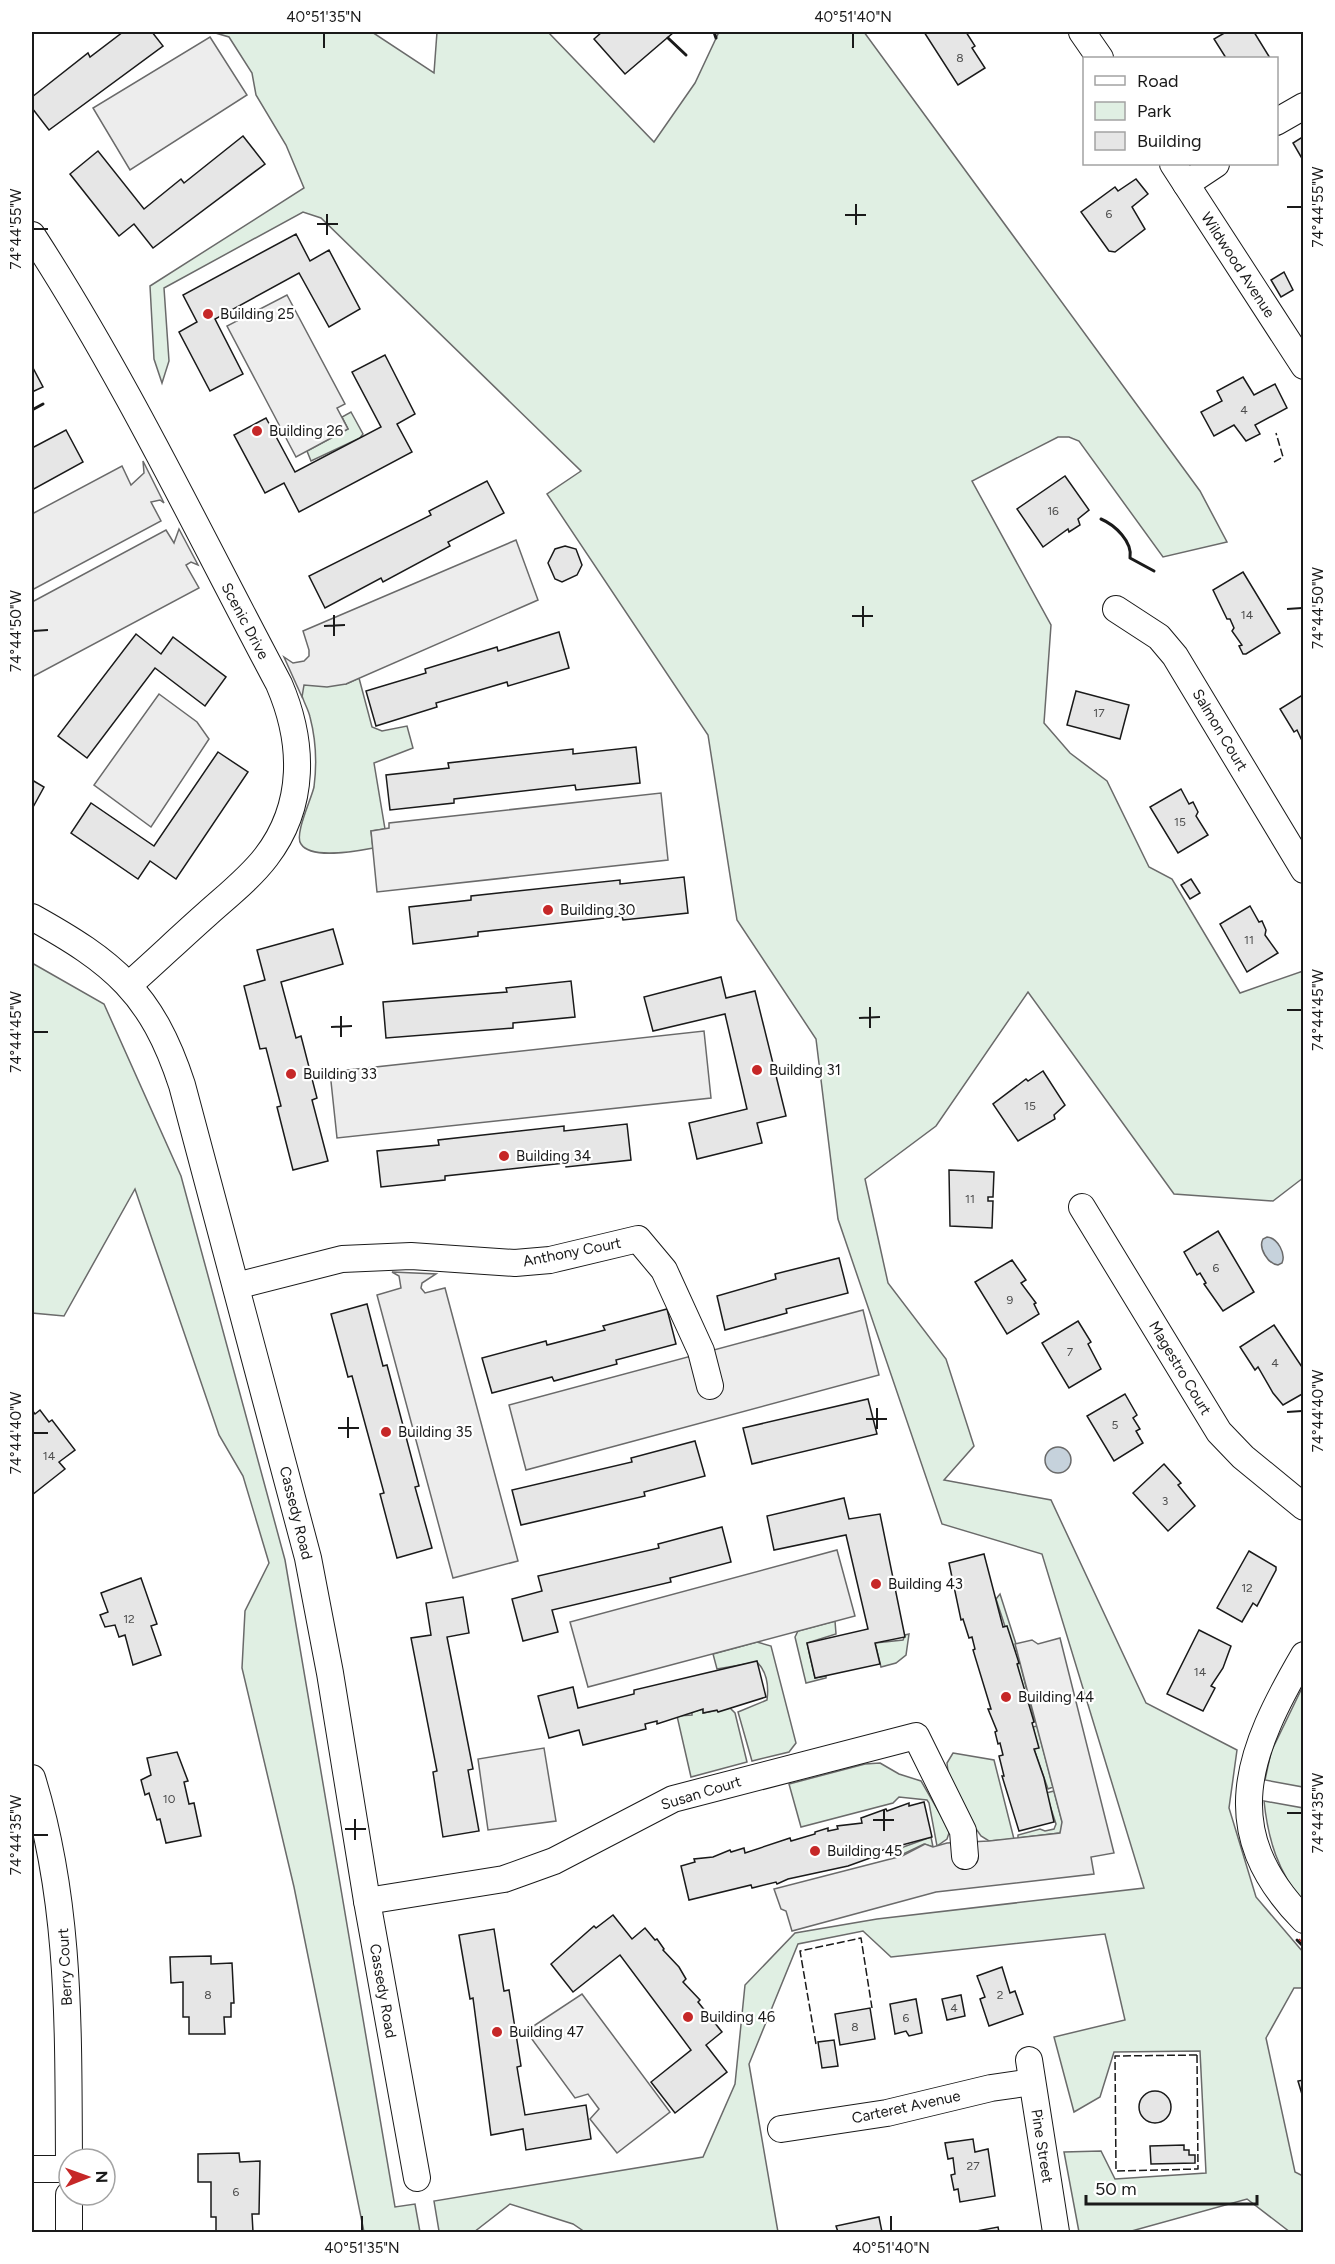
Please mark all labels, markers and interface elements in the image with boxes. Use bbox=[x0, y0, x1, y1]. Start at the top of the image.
text: 40°51'35"N bbox=[286, 8, 362, 26]
text: 40°51'40"N bbox=[814, 8, 892, 26]
house number: 8 bbox=[956, 51, 964, 65]
legend bbox=[1083, 57, 1278, 165]
text: Road bbox=[1137, 70, 1178, 92]
text: Park bbox=[1137, 100, 1172, 122]
text: Building bbox=[1137, 130, 1202, 152]
text: 74°44'55"W bbox=[1309, 166, 1327, 248]
text: 74°44'55"W bbox=[7, 188, 25, 270]
house number: 6 bbox=[1106, 207, 1113, 221]
street label: Wildwood Avenue bbox=[1197, 209, 1279, 321]
place label: Building 25 bbox=[220, 305, 294, 323]
marker: Building 25 bbox=[201, 307, 215, 321]
house number: 4 bbox=[1240, 403, 1248, 417]
place label: Building 26 bbox=[269, 422, 344, 440]
marker: Building 26 bbox=[250, 424, 264, 438]
house number: 16 bbox=[1047, 504, 1059, 518]
text: 74°44'50"W bbox=[1309, 566, 1327, 649]
street label: Scenic Drive bbox=[217, 580, 273, 662]
text: 74°44'50"W bbox=[7, 589, 25, 672]
house number: 14 bbox=[1241, 608, 1254, 622]
street label: Salmon Court bbox=[1189, 686, 1252, 774]
house number: 17 bbox=[1093, 706, 1105, 720]
house number: 15 bbox=[1174, 815, 1186, 829]
place label: Building 30 bbox=[560, 901, 635, 919]
marker: Building 30 bbox=[541, 903, 555, 917]
house number: 11 bbox=[1244, 933, 1254, 947]
text: 74°44'45"W bbox=[1309, 969, 1327, 1051]
text: 74°44'45"W bbox=[7, 991, 25, 1073]
place label: Building 31 bbox=[769, 1061, 841, 1079]
marker: Building 31 bbox=[750, 1063, 764, 1077]
place label: Building 33 bbox=[303, 1065, 377, 1083]
marker: Building 33 bbox=[284, 1067, 298, 1081]
house number: 15 bbox=[1024, 1099, 1036, 1113]
place label: Building 34 bbox=[516, 1147, 591, 1165]
marker: Building 34 bbox=[497, 1149, 511, 1163]
house number: 11 bbox=[965, 1192, 975, 1206]
street label: Anthony Court bbox=[521, 1234, 623, 1270]
house number: 6 bbox=[1213, 1261, 1220, 1275]
house number: 9 bbox=[1007, 1293, 1014, 1307]
street label: Magestro Court bbox=[1145, 1318, 1215, 1418]
house number: 7 bbox=[1067, 1345, 1074, 1359]
house number: 4 bbox=[1271, 1356, 1279, 1370]
text: 74°44'40"W bbox=[1309, 1369, 1327, 1452]
text: 74°44'40"W bbox=[7, 1391, 25, 1474]
house number: 5 bbox=[1112, 1418, 1119, 1432]
place label: Building 35 bbox=[398, 1423, 472, 1441]
marker: Building 35 bbox=[379, 1425, 393, 1439]
house number: 14 bbox=[43, 1449, 56, 1463]
street label: Cassedy Road bbox=[276, 1464, 316, 1562]
house number: 3 bbox=[1162, 1494, 1168, 1508]
place label: Building 43 bbox=[888, 1575, 963, 1593]
marker: Building 43 bbox=[869, 1577, 883, 1591]
house number: 12 bbox=[1241, 1581, 1253, 1595]
house number: 12 bbox=[123, 1612, 135, 1626]
house number: 14 bbox=[1194, 1665, 1207, 1679]
place label: Building 44 bbox=[1018, 1688, 1094, 1706]
marker: Building 44 bbox=[999, 1690, 1013, 1704]
street label: Susan Court bbox=[659, 1772, 744, 1814]
text: 74°44'35"W bbox=[1309, 1772, 1327, 1853]
house number: 10 bbox=[163, 1792, 176, 1806]
text: 74°44'35"W bbox=[7, 1794, 25, 1875]
place label: Building 45 bbox=[827, 1842, 902, 1860]
marker: Building 45 bbox=[808, 1844, 822, 1858]
street label: Berry Court bbox=[54, 1927, 76, 2006]
street label: Cassedy Road bbox=[366, 1942, 400, 2040]
house number: 8 bbox=[204, 1988, 212, 2002]
house number: 2 bbox=[997, 1988, 1003, 2002]
house number: 4 bbox=[950, 2001, 958, 2015]
place label: Building 46 bbox=[700, 2008, 776, 2026]
marker: Building 46 bbox=[681, 2010, 695, 2024]
house number: 6 bbox=[903, 2011, 910, 2025]
house number: 8 bbox=[851, 2020, 859, 2034]
place label: Building 47 bbox=[509, 2023, 584, 2041]
marker: Building 47 bbox=[490, 2025, 504, 2039]
street label: Carteret Avenue bbox=[850, 2087, 962, 2127]
street label: Pine Street bbox=[1027, 2108, 1057, 2184]
north arrow bbox=[57, 2147, 117, 2207]
house number: 27 bbox=[966, 2159, 980, 2173]
scale bar bbox=[1086, 2168, 1257, 2206]
text: N bbox=[92, 2170, 111, 2183]
text: 50 m bbox=[1095, 2178, 1137, 2200]
house number: 6 bbox=[233, 2185, 240, 2199]
text: 40°51'35"N bbox=[324, 2239, 400, 2257]
text: 40°51'40"N bbox=[852, 2239, 930, 2257]

